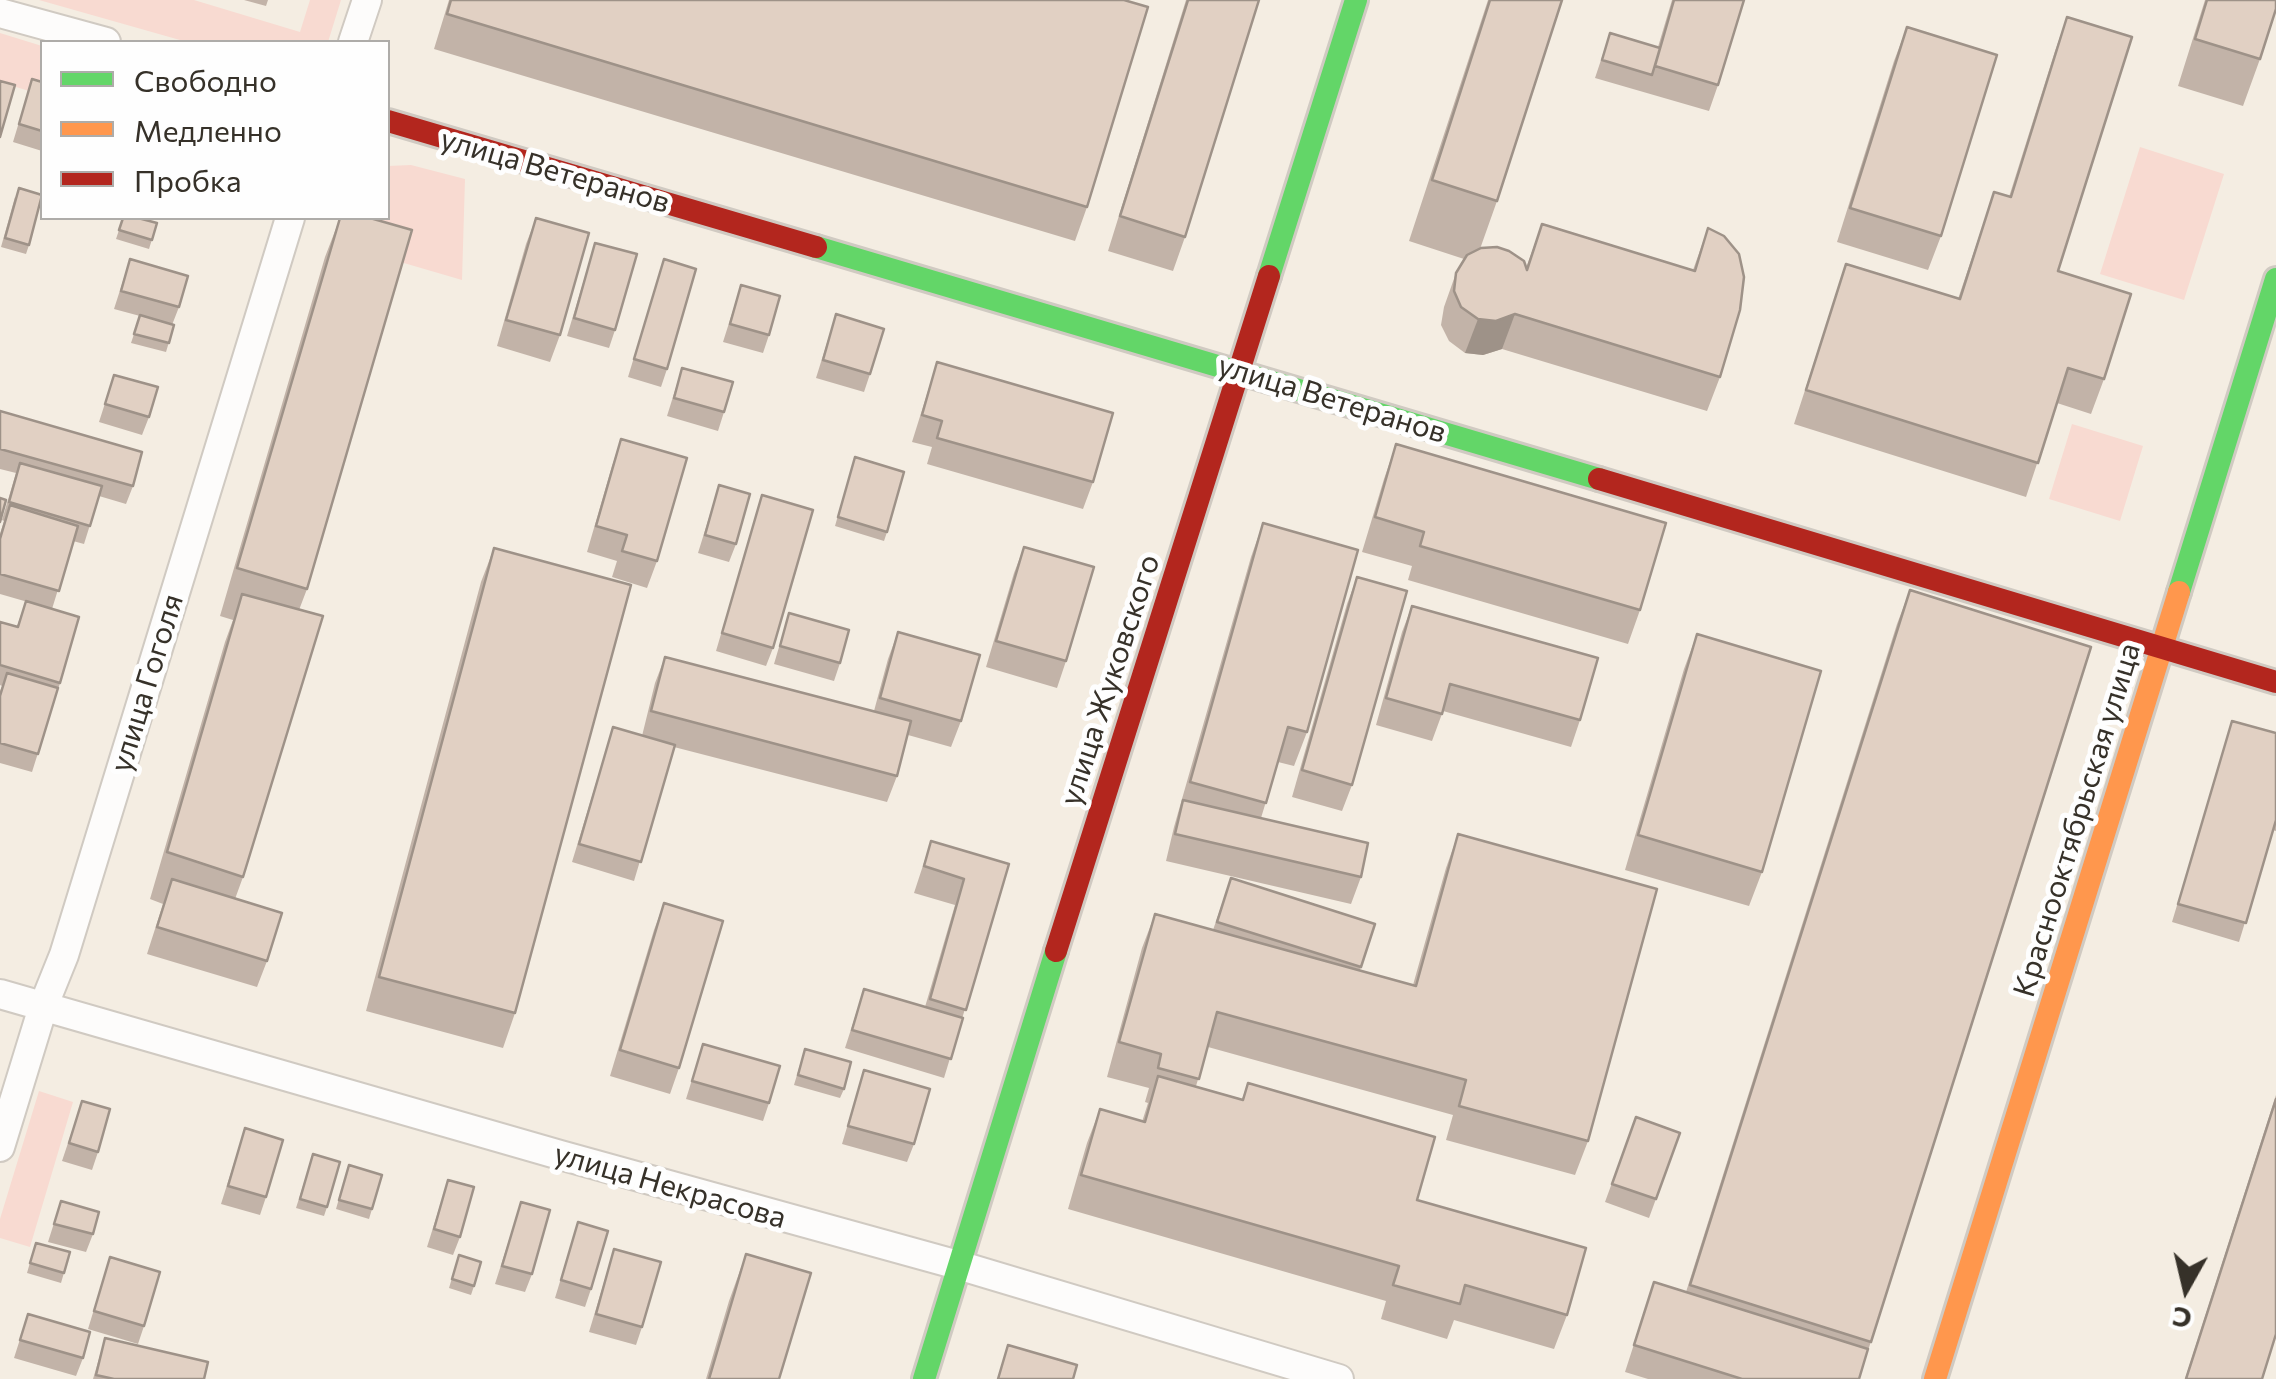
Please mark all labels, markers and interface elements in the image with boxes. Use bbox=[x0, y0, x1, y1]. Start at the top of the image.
legend bbox=[40, 40, 390, 220]
text: Свободно bbox=[134, 61, 277, 98]
text: Медленно bbox=[134, 111, 282, 148]
street label: улица Ветеранов bbox=[436, 121, 674, 221]
text: Пробка bbox=[134, 161, 242, 198]
street label: улица Ветеранов bbox=[1214, 347, 1450, 451]
street label: улица Жуковского bbox=[1052, 550, 1168, 810]
street label: улица Гоголя bbox=[103, 590, 191, 776]
street label: Краснооктябрьская улица bbox=[2006, 639, 2148, 1001]
street label: улица Некрасова bbox=[550, 1136, 790, 1236]
north arrow bbox=[2136, 1239, 2236, 1339]
text: С bbox=[2170, 1301, 2194, 1337]

